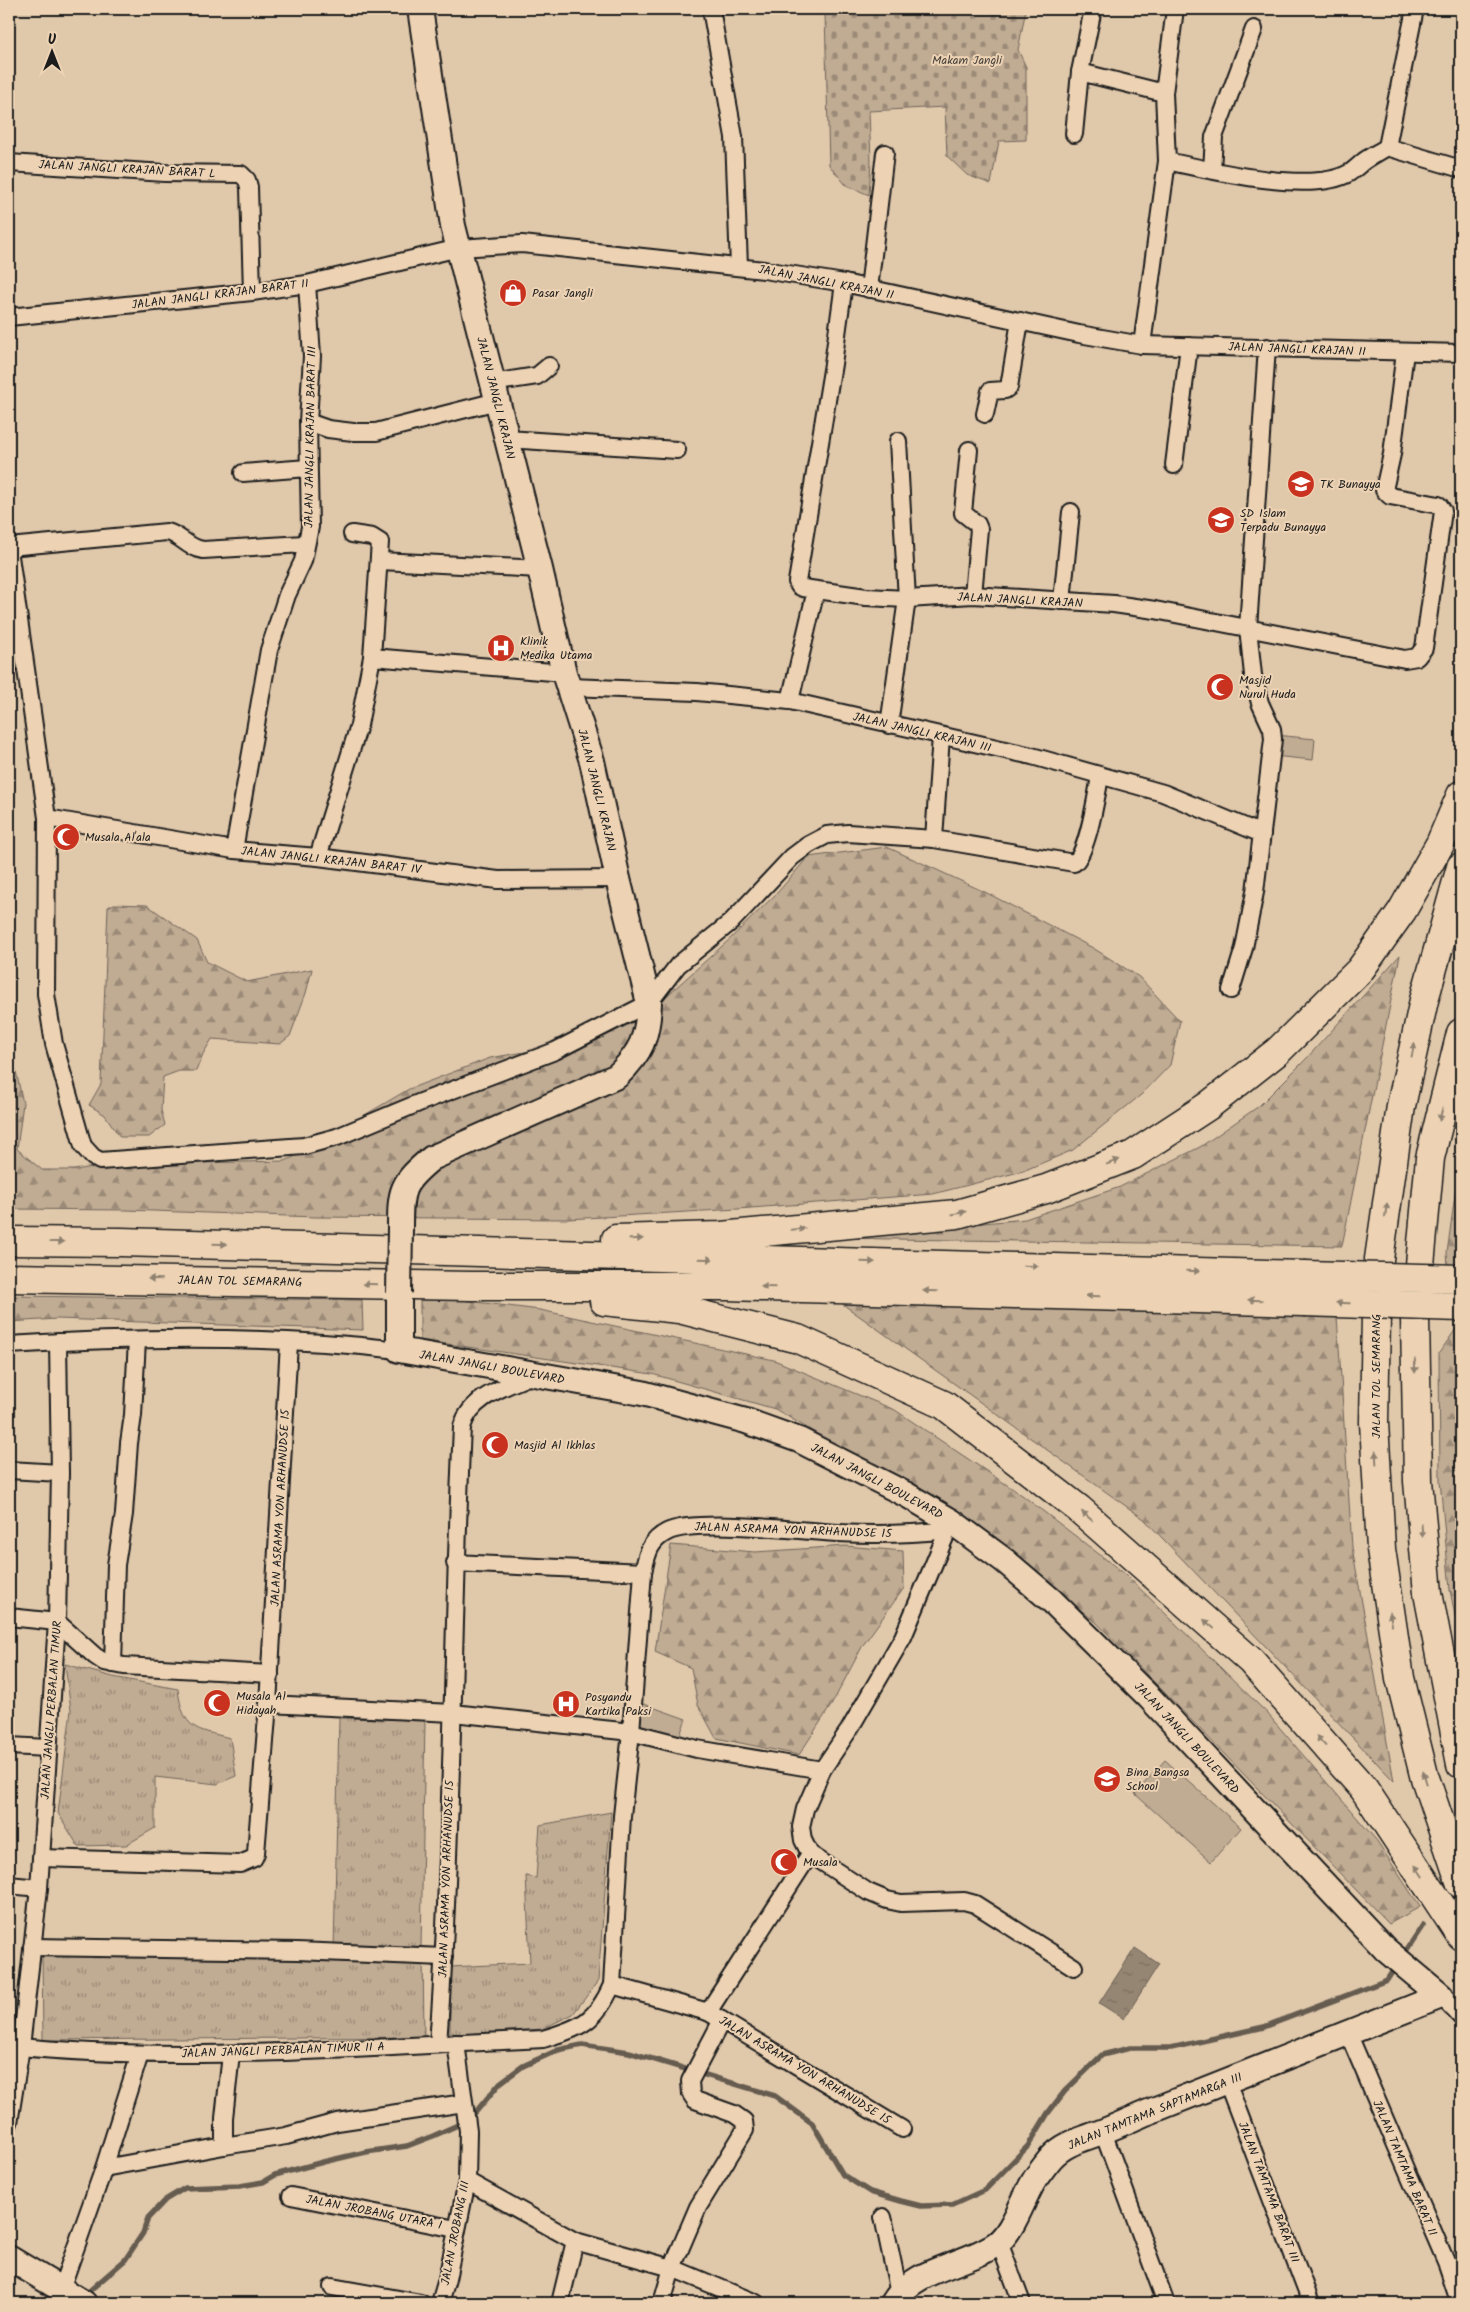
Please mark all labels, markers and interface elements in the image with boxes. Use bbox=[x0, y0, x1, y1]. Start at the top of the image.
north arrow bbox=[28, 28, 78, 78]
text: U bbox=[48, 29, 57, 51]
park label: Makam Jangli bbox=[932, 51, 1003, 70]
street label: JALAN JANGLI KRAJAN BARAT L bbox=[38, 155, 216, 184]
street label: JALAN JANGLI KRAJAN II bbox=[756, 260, 896, 305]
street label: JALAN JANGLI KRAJAN BARAT II bbox=[130, 274, 310, 315]
shop icon: Pasar Jangli bbox=[498, 278, 528, 308]
place label: Pasar Jangli bbox=[532, 284, 594, 303]
street label: JALAN JANGLI KRAJAN bbox=[471, 335, 520, 461]
street label: JALAN JANGLI KRAJAN II bbox=[1228, 338, 1366, 361]
street label: JALAN JANGLI KRAJAN BARAT III bbox=[299, 346, 322, 528]
school or university icon: TK Bunayya bbox=[1286, 469, 1316, 499]
place label: TK Bunayya bbox=[1320, 475, 1381, 494]
place label: SD Islam Terpadu Bunayya bbox=[1240, 504, 1326, 537]
school or university icon: SD Islam Terpadu Bunayya bbox=[1206, 505, 1236, 535]
street label: JALAN JANGLI KRAJAN bbox=[957, 588, 1083, 613]
place label: Klinik Medika Utama bbox=[520, 632, 593, 665]
hospital icon: Klinik Medika Utama bbox=[486, 633, 516, 663]
place label: Masjid Nurul Huda bbox=[1239, 671, 1296, 704]
mosque icon: Masjid Nurul Huda bbox=[1205, 672, 1235, 702]
street label: JALAN JANGLI KRAJAN III bbox=[851, 707, 993, 758]
street label: JALAN JANGLI KRAJAN bbox=[572, 727, 621, 853]
mosque icon: Musala Al'ala bbox=[51, 822, 81, 852]
place label: Musala Al'ala bbox=[85, 828, 151, 847]
street label: JALAN JANGLI KRAJAN BARAT IV bbox=[240, 842, 424, 880]
one-way arrow bbox=[1409, 1042, 1417, 1058]
one-way arrow bbox=[1437, 1107, 1445, 1122]
one-way arrow bbox=[1106, 1158, 1121, 1165]
one-way arrow bbox=[1382, 1202, 1390, 1218]
one-way arrow bbox=[952, 1209, 967, 1217]
one-way arrow bbox=[790, 1225, 806, 1233]
one-way arrow bbox=[628, 1234, 644, 1242]
one-way arrow bbox=[50, 1238, 66, 1246]
one-way arrow bbox=[212, 1241, 228, 1249]
one-way arrow bbox=[698, 1255, 714, 1263]
one-way arrow bbox=[860, 1258, 876, 1266]
one-way arrow bbox=[1023, 1262, 1039, 1270]
one-way arrow bbox=[1185, 1267, 1201, 1275]
street label: JALAN TOL SEMARANG bbox=[177, 1271, 303, 1292]
one-way arrow bbox=[147, 1275, 163, 1283]
one-way arrow bbox=[362, 1280, 378, 1288]
one-way arrow bbox=[760, 1282, 776, 1290]
one-way arrow bbox=[922, 1287, 938, 1295]
one-way arrow bbox=[1085, 1292, 1101, 1300]
one-way arrow bbox=[1247, 1296, 1263, 1304]
one-way arrow bbox=[1334, 1299, 1350, 1307]
street label: JALAN TOL SEMARANG bbox=[1367, 1314, 1386, 1438]
street label: JALAN JANGLI BOULEVARD bbox=[418, 1345, 566, 1390]
one-way arrow bbox=[1412, 1359, 1420, 1375]
street label: JALAN ASRAMA YON ARHANUDSE 15 bbox=[266, 1407, 295, 1607]
mosque icon: Masjid Al Ikhlas bbox=[480, 1430, 510, 1460]
place label: Masjid Al Ikhlas bbox=[514, 1436, 595, 1455]
street label: JALAN JANGLI BOULEVARD bbox=[807, 1438, 946, 1525]
one-way arrow bbox=[1371, 1450, 1379, 1466]
one-way arrow bbox=[1080, 1511, 1093, 1522]
street label: JALAN ASRAMA YON ARHANUDSE 15 bbox=[694, 1518, 894, 1543]
one-way arrow bbox=[1418, 1522, 1426, 1538]
one-way arrow bbox=[1387, 1611, 1395, 1627]
one-way arrow bbox=[1203, 1618, 1215, 1630]
street label: JALAN JANGLI PERBALAN TIMUR bbox=[36, 1620, 67, 1800]
street label: JALAN JANGLI BOULEVARD bbox=[1129, 1678, 1244, 1799]
place label: Musala Al Hidayah bbox=[236, 1687, 286, 1720]
mosque icon: Musala Al Hidayah bbox=[202, 1688, 232, 1718]
place label: Posyandu Kartika Paksi bbox=[585, 1688, 652, 1721]
hospital icon: Posyandu Kartika Paksi bbox=[551, 1689, 581, 1719]
one-way arrow bbox=[1316, 1734, 1327, 1747]
place label: Bina Bangsa School bbox=[1126, 1763, 1190, 1796]
school or university icon: Bina Bangsa School bbox=[1092, 1764, 1122, 1794]
one-way arrow bbox=[1421, 1771, 1429, 1786]
street label: JALAN ASRAMA YON ARHANUDSE 15 bbox=[434, 1778, 459, 1978]
mosque icon: Musala bbox=[769, 1847, 799, 1877]
place label: Musala bbox=[803, 1853, 838, 1872]
one-way arrow bbox=[1414, 1864, 1423, 1877]
street label: JALAN ASRAMA YON ARHANUDSE 15 bbox=[715, 2011, 896, 2130]
street label: JALAN JANGLI PERBALAN TIMUR II A bbox=[181, 2037, 385, 2064]
street label: JALAN TAMTAMA SAPTAMARGA III bbox=[1065, 2068, 1245, 2155]
street label: JALAN TAMTAMA BARAT II bbox=[1367, 2097, 1442, 2239]
street label: JALAN TAMTAMA BARAT III bbox=[1233, 2119, 1304, 2266]
street label: JALAN JROBANG III bbox=[436, 2179, 475, 2287]
street label: JALAN JROBANG UTARA I bbox=[304, 2190, 444, 2235]

